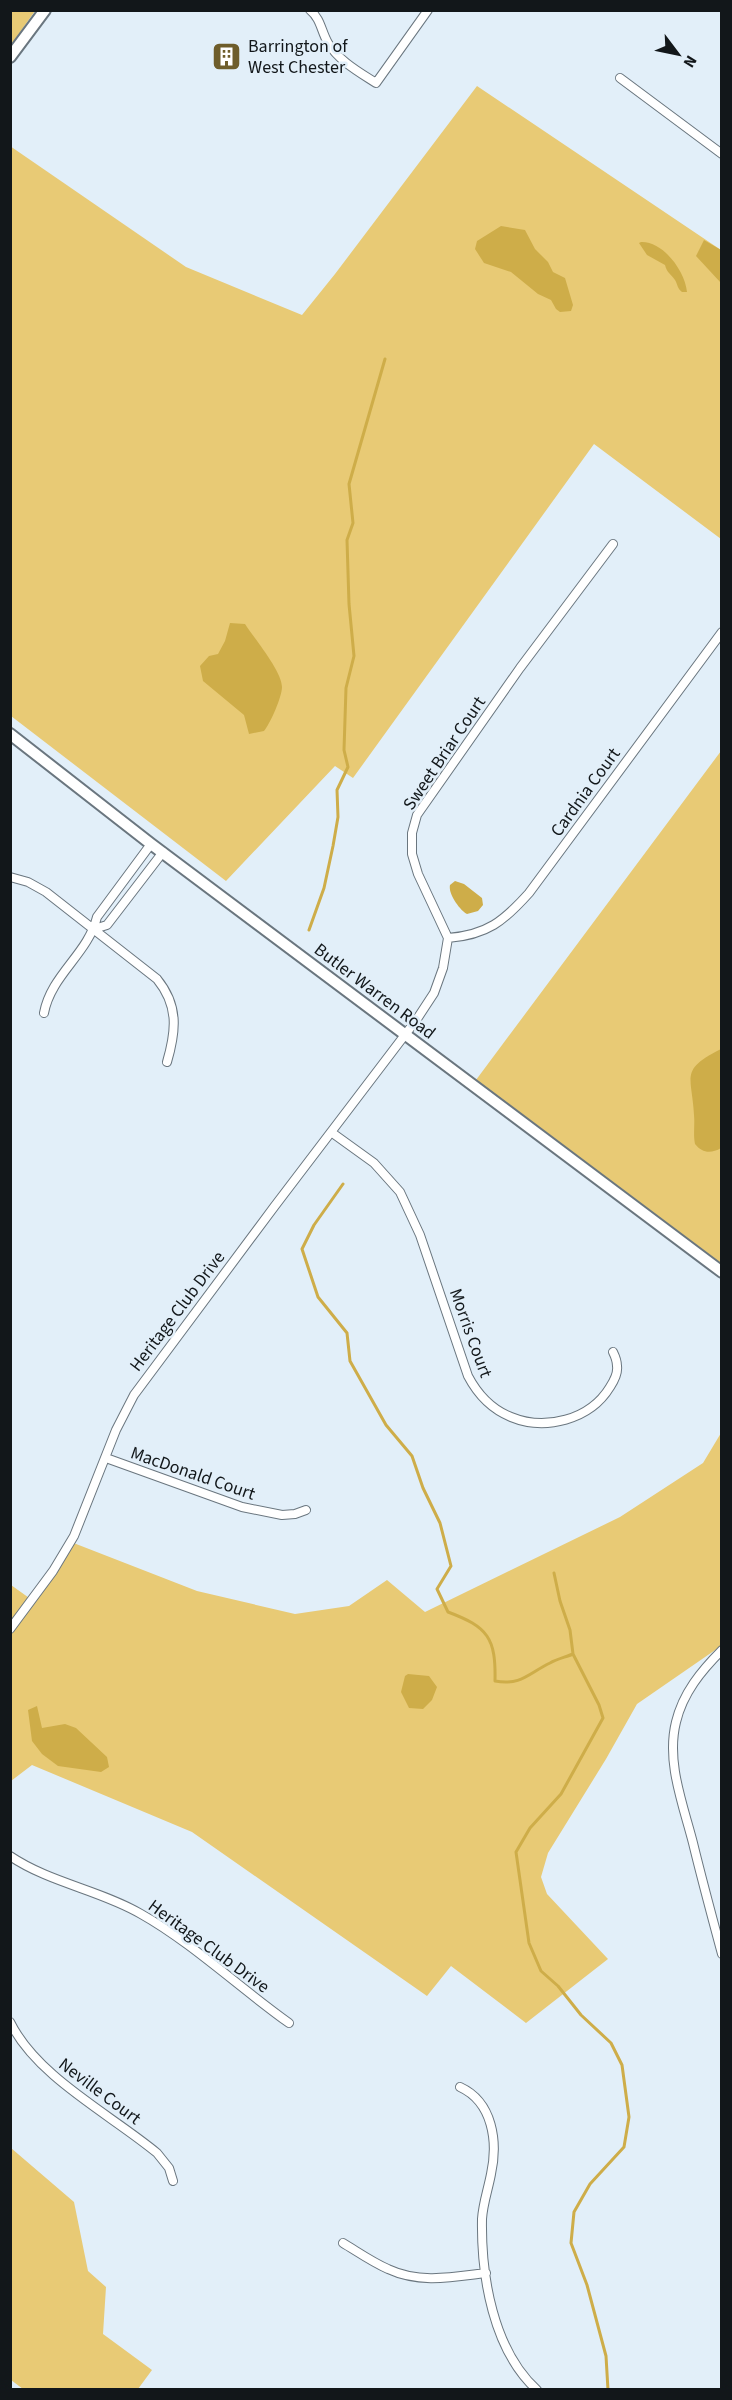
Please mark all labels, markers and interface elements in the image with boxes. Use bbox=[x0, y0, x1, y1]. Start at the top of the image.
north arrow bbox=[648, 24, 708, 84]
place label: Barrington of West Chester bbox=[248, 34, 348, 80]
building icon: Barrington of West Chester bbox=[211, 40, 243, 72]
text: N bbox=[678, 51, 702, 72]
street label: Sweet Briar Court bbox=[397, 691, 492, 815]
street label: Cardnia Court bbox=[545, 743, 626, 842]
street label: Butler Warren Road bbox=[309, 937, 441, 1045]
street label: Heritage Club Drive bbox=[124, 1246, 231, 1377]
street label: Morris Court bbox=[443, 1285, 498, 1381]
street label: MacDonald Court bbox=[127, 1440, 259, 1507]
street label: Heritage Club Drive bbox=[143, 1894, 275, 1999]
street label: Neville Court bbox=[53, 2052, 146, 2131]

